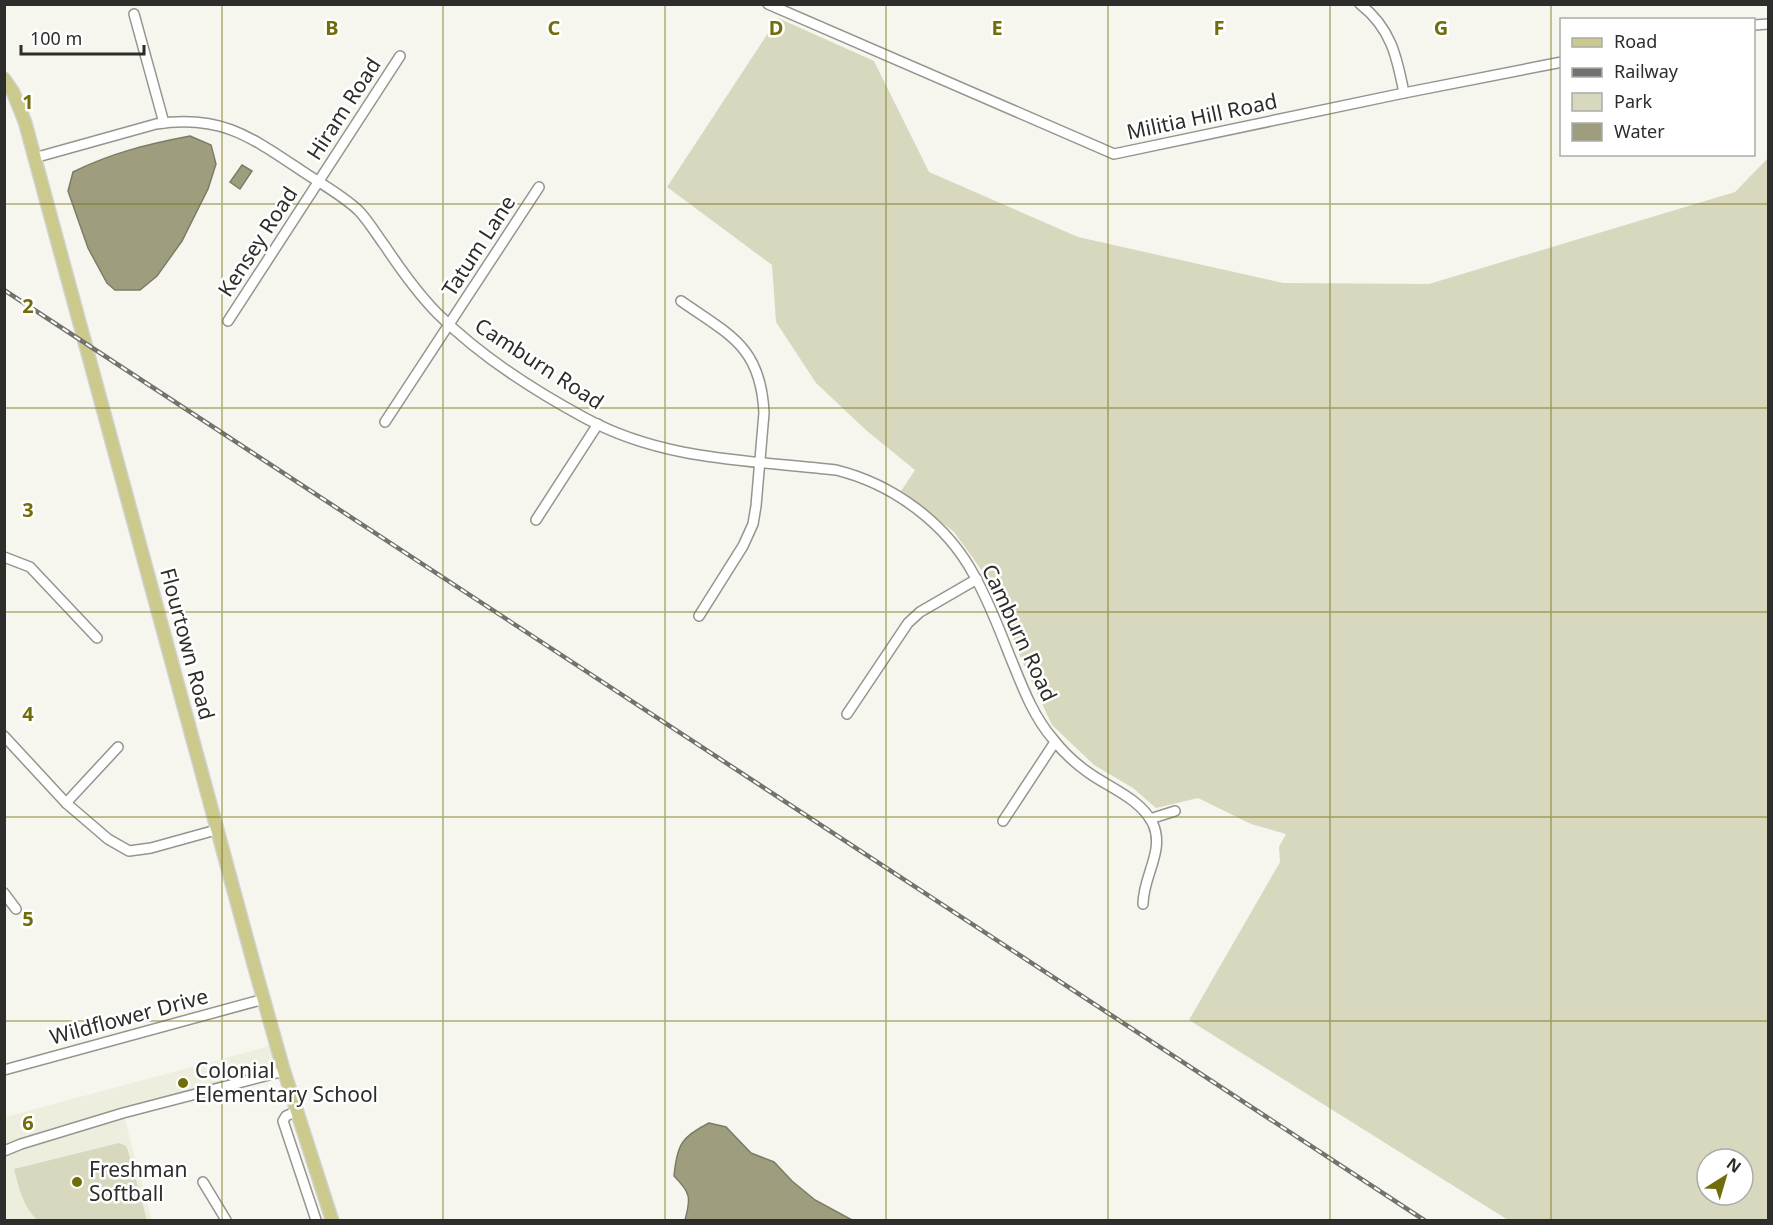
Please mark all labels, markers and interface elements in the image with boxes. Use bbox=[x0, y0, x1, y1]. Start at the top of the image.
text: B bbox=[325, 14, 339, 41]
text: C bbox=[548, 14, 561, 41]
text: D bbox=[769, 14, 783, 41]
text: E bbox=[991, 14, 1003, 41]
text: F bbox=[1214, 14, 1224, 41]
text: G bbox=[1434, 14, 1448, 41]
scale bar bbox=[21, 18, 144, 56]
legend bbox=[1560, 18, 1755, 156]
text: 100 m bbox=[30, 26, 82, 50]
text: Road bbox=[1614, 29, 1657, 53]
street label: Hiram Road bbox=[300, 52, 387, 165]
text: Railway bbox=[1614, 59, 1679, 83]
street label: Militia Hill Road bbox=[1124, 86, 1280, 146]
text: 1 bbox=[22, 88, 34, 115]
text: Park bbox=[1614, 89, 1652, 113]
text: Water bbox=[1614, 119, 1665, 143]
street label: Kensey Road bbox=[211, 181, 303, 302]
street label: Tatum Lane bbox=[435, 190, 521, 301]
text: 2 bbox=[22, 292, 34, 319]
street label: Camburn Road bbox=[470, 311, 609, 415]
text: 3 bbox=[22, 496, 34, 523]
street label: Camburn Road bbox=[976, 560, 1064, 706]
street label: Flourtown Road bbox=[154, 565, 222, 723]
text: 4 bbox=[22, 700, 34, 727]
text: 5 bbox=[22, 905, 34, 932]
street label: Wildflower Drive bbox=[47, 981, 211, 1051]
place label: Colonial Elementary School bbox=[195, 1056, 378, 1108]
marker: Colonial Elementary School bbox=[176, 1076, 190, 1090]
text: 6 bbox=[22, 1109, 34, 1136]
north arrow bbox=[1695, 1147, 1755, 1207]
text: N bbox=[1722, 1152, 1746, 1178]
place label: Freshman Softball bbox=[89, 1155, 187, 1207]
marker: Freshman Softball bbox=[70, 1175, 84, 1189]

